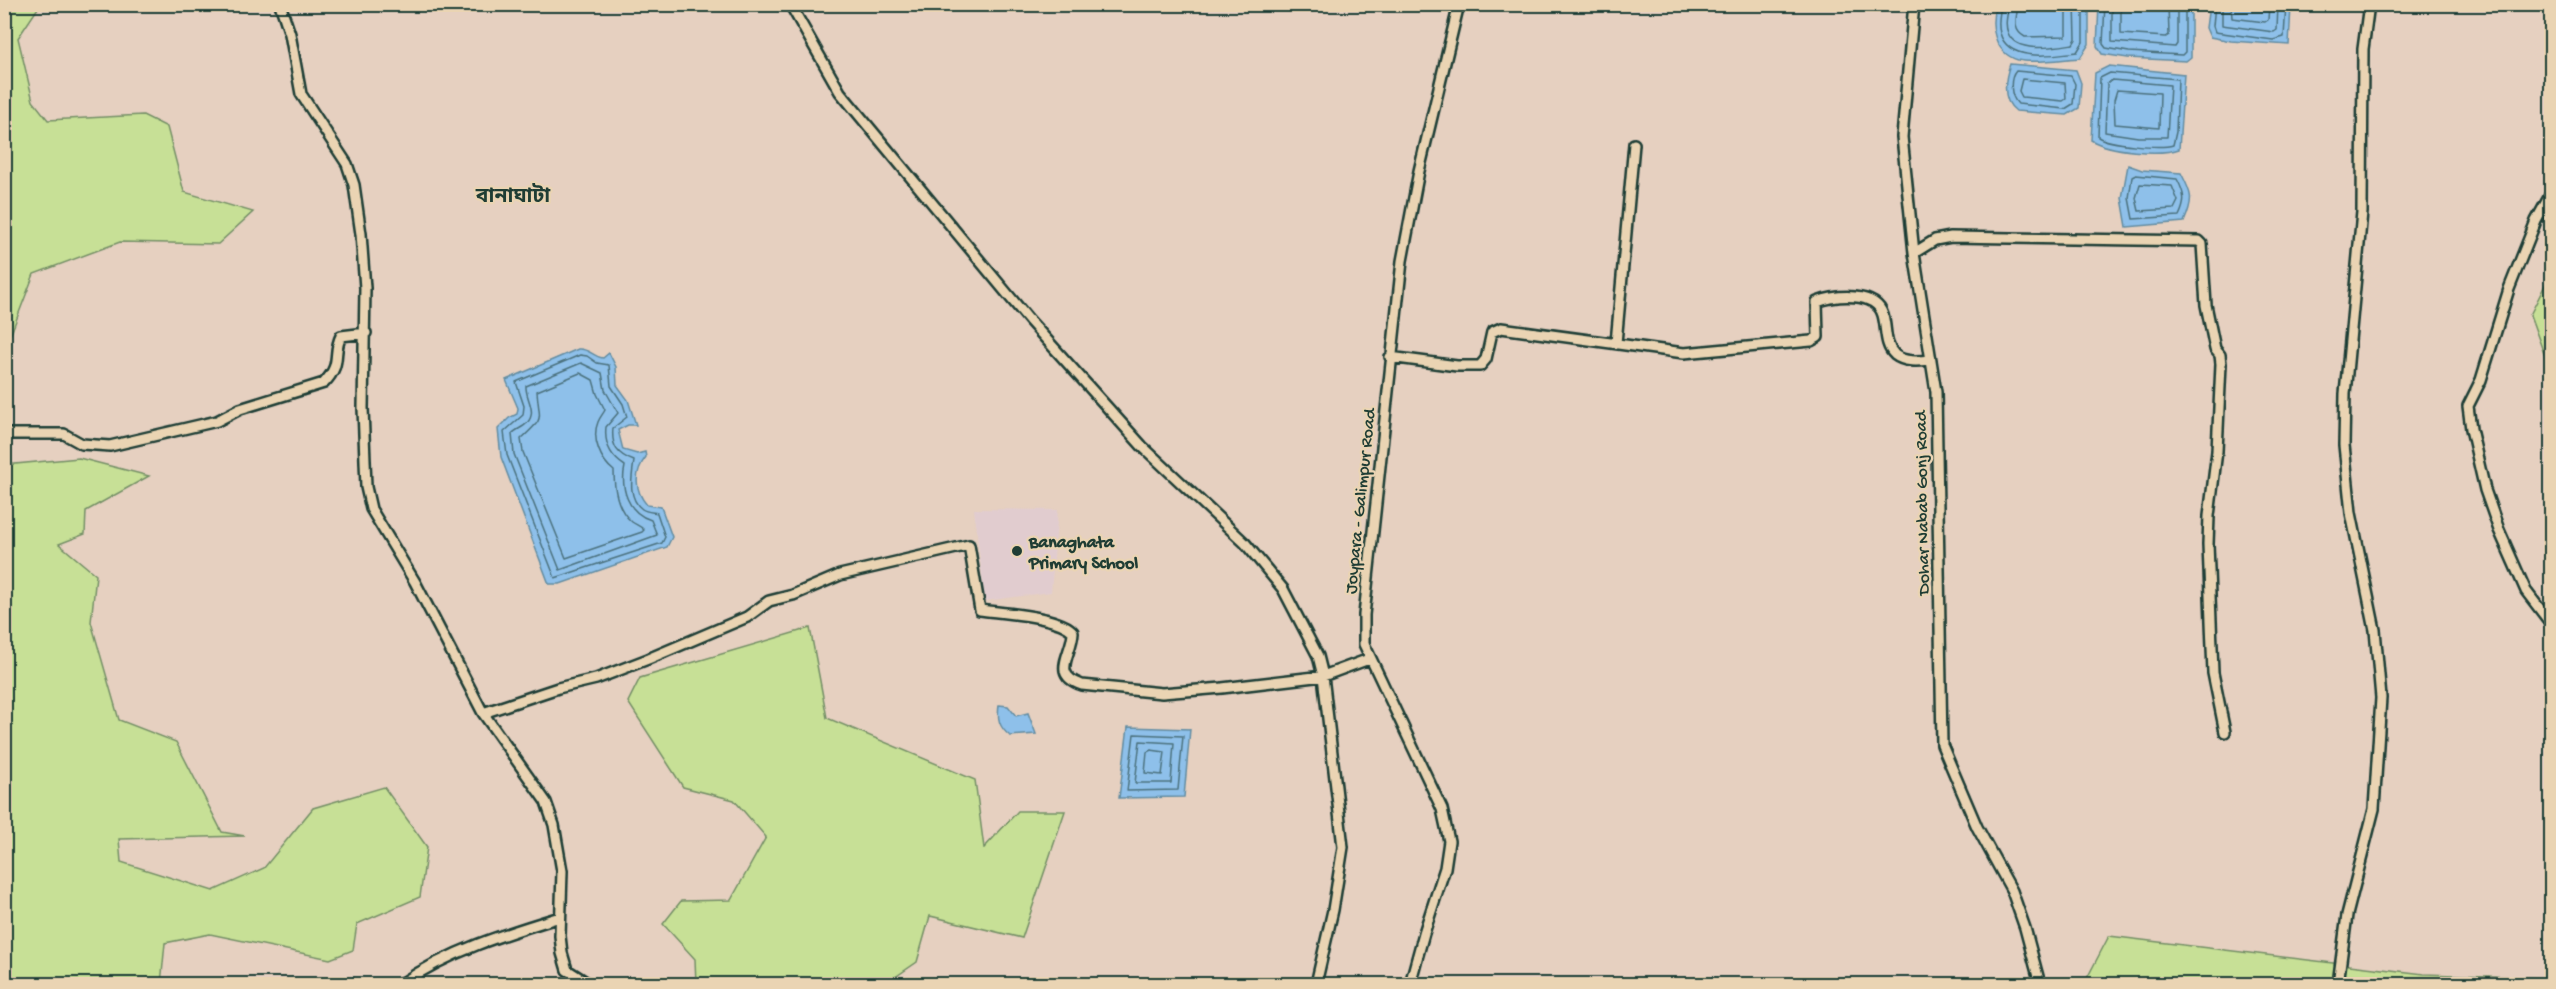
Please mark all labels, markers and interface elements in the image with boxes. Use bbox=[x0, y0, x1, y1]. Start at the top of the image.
district label: বানাঘাটা bbox=[475, 183, 551, 211]
street label: Joypara - Galimpur Road bbox=[1341, 406, 1382, 595]
street label: Dohar Nabab Gonj Road bbox=[1911, 409, 1936, 596]
place label: Banaghata Primary School bbox=[1028, 533, 1138, 575]
marker: Banaghata Primary School bbox=[1010, 544, 1024, 558]

